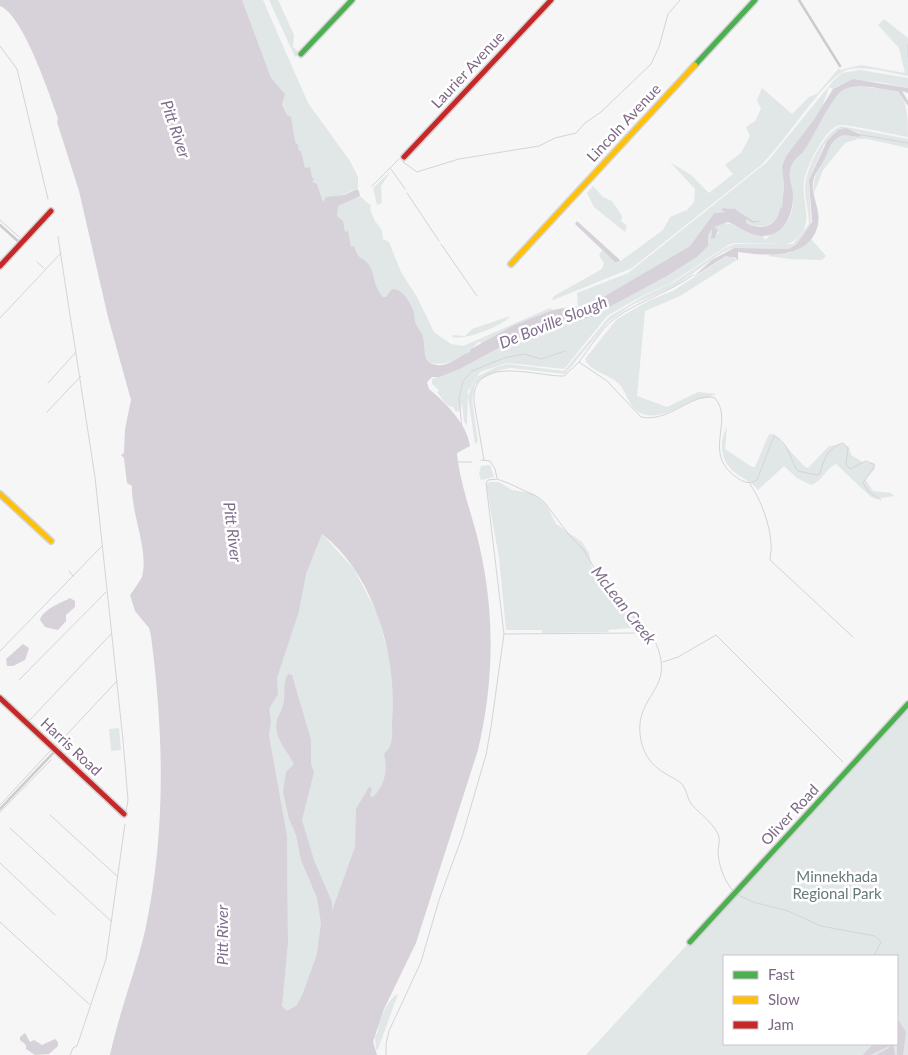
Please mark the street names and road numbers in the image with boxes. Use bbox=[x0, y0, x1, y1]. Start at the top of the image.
street label: Laurier Avenue bbox=[427, 27, 508, 112]
street label: Lincoln Avenue bbox=[583, 80, 664, 165]
street label: Harris Road bbox=[37, 713, 106, 779]
street label: Oliver Road bbox=[757, 780, 822, 849]

